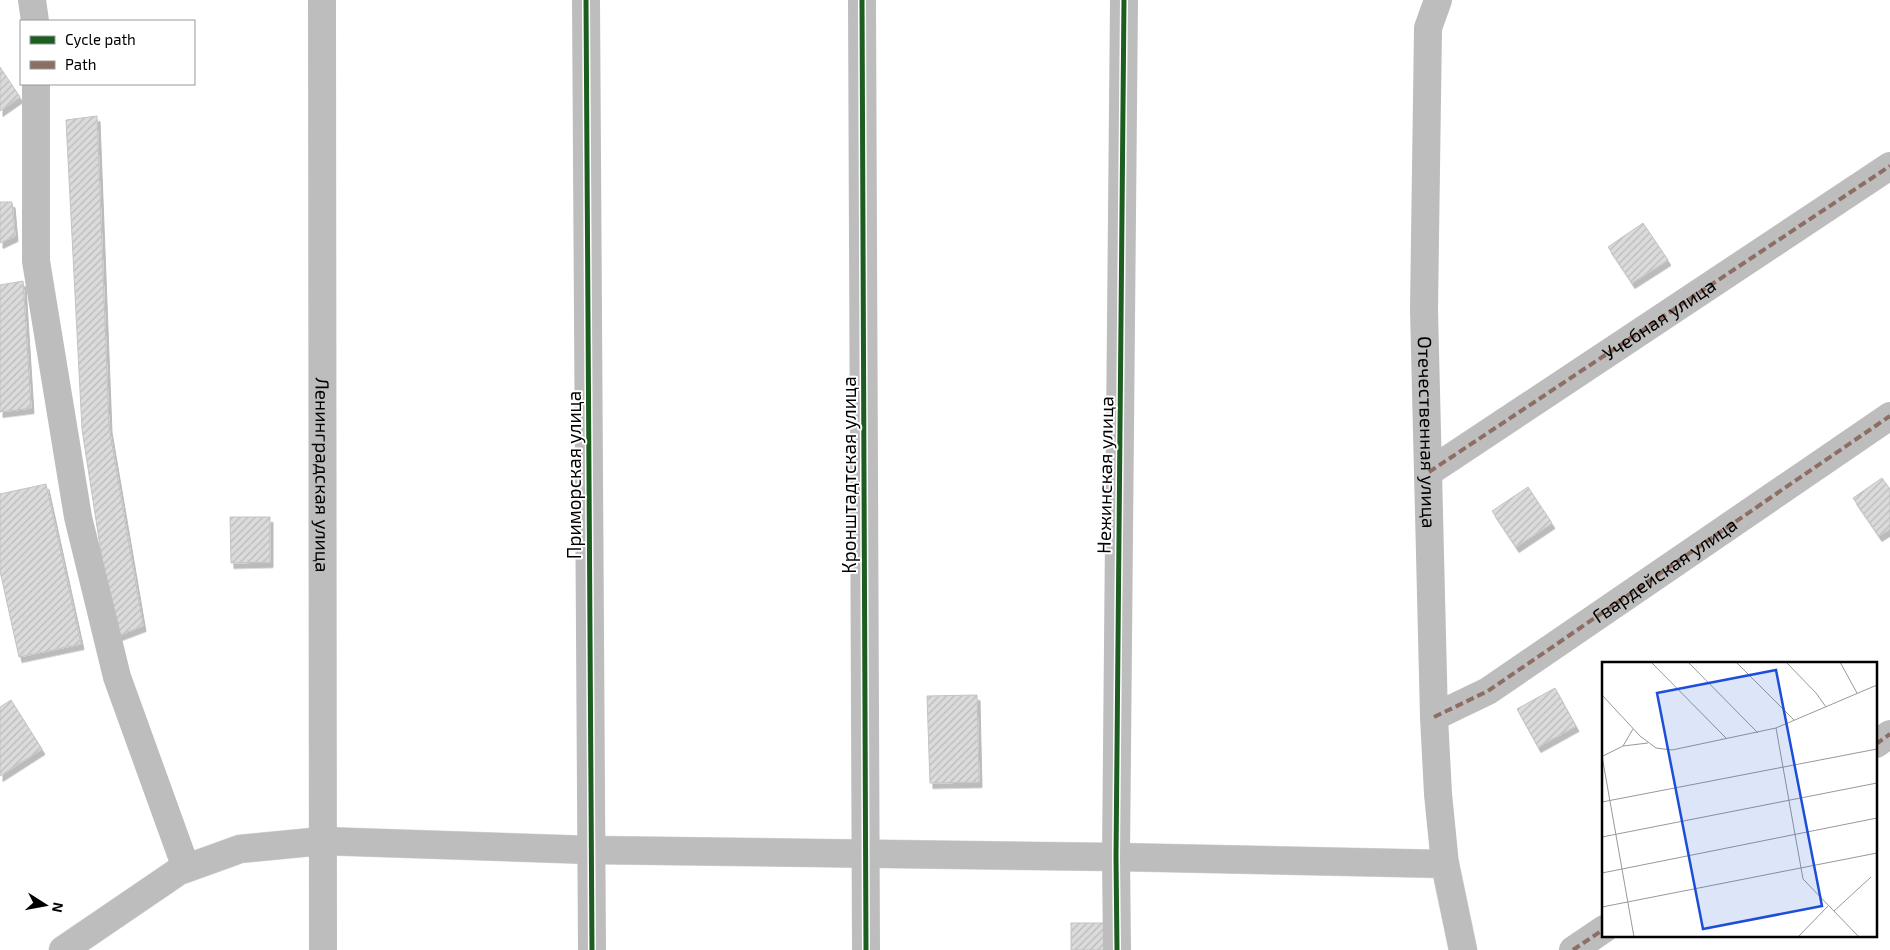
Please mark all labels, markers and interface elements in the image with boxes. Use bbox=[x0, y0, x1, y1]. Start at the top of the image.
legend bbox=[20, 20, 195, 85]
text: Cycle path bbox=[65, 30, 136, 48]
text: Path bbox=[65, 55, 96, 73]
street label: Учебная улица bbox=[1598, 273, 1720, 365]
street label: Отечественная улица bbox=[1414, 336, 1441, 529]
street label: Кронштадтская улица bbox=[837, 376, 861, 574]
street label: Ленинградская улица bbox=[311, 377, 335, 573]
street label: Приморская улица bbox=[562, 391, 586, 559]
street label: Нежинская улица bbox=[1092, 396, 1118, 554]
street label: Гвардейская улица bbox=[1588, 512, 1741, 627]
inset map bbox=[1602, 662, 1878, 938]
north arrow bbox=[20, 880, 70, 930]
text: N bbox=[49, 901, 68, 914]

